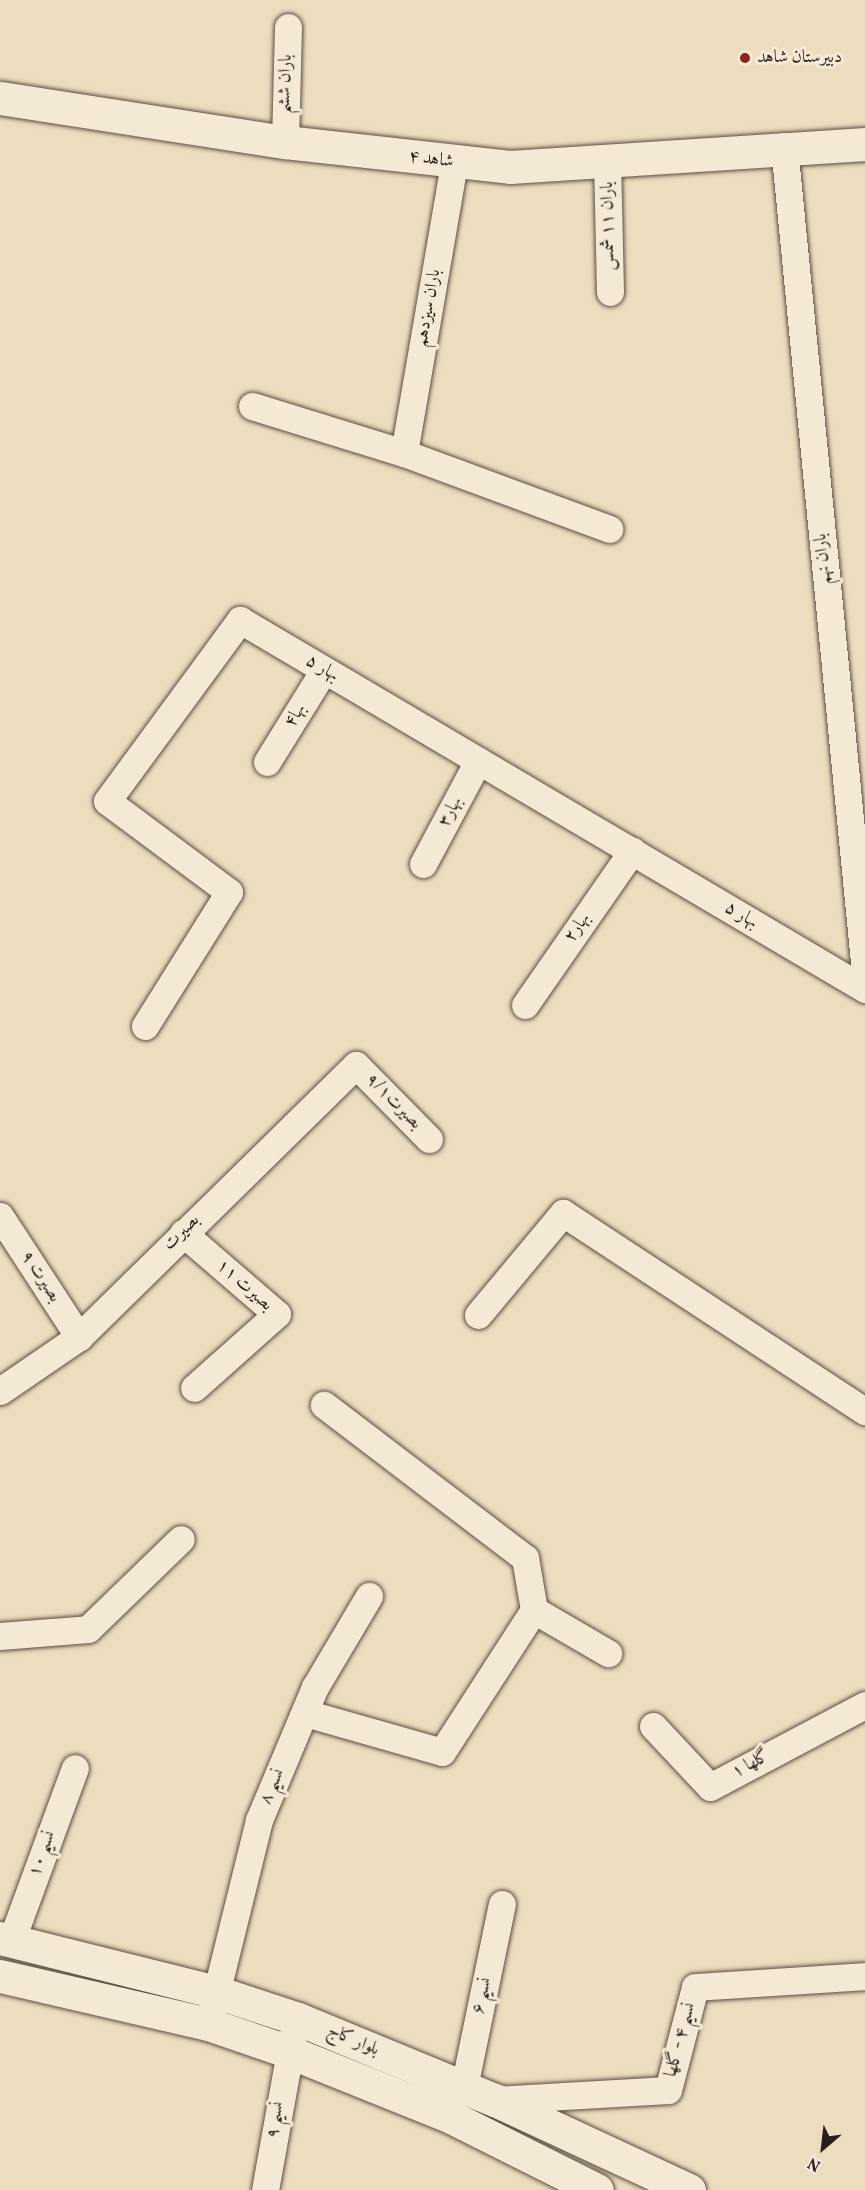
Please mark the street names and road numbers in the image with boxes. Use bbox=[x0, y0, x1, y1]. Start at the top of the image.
street label: باران ششم bbox=[274, 54, 298, 114]
street label: شاهد ۴ bbox=[407, 147, 455, 173]
street label: باران ۱۱ شمس bbox=[597, 181, 621, 271]
street label: باران سیزدهم bbox=[412, 268, 446, 348]
street label: باران نهم bbox=[811, 532, 837, 586]
street label: بهار ۵ bbox=[301, 651, 343, 687]
street label: بها۴ bbox=[280, 700, 312, 732]
street label: بهار۳ bbox=[434, 793, 468, 831]
street label: بهار ۵ bbox=[720, 898, 762, 934]
street label: بهار۲ bbox=[560, 909, 596, 947]
street label: بصیرت۹/۱ bbox=[360, 1069, 426, 1135]
street label: بصیرت bbox=[159, 1210, 205, 1256]
street label: بصیرت ۹ bbox=[15, 1247, 65, 1307]
street label: بصیرت ۱۱ bbox=[211, 1256, 277, 1316]
street label: گلها ۱ bbox=[729, 1746, 773, 1784]
street label: نسیم ۸ bbox=[256, 1766, 290, 1808]
street label: نسیم ۱۰ bbox=[25, 1828, 61, 1880]
street label: نسیم ۶ bbox=[469, 1976, 497, 2016]
street label: نسیم ۴ - گلها bbox=[661, 2000, 701, 2080]
street label: بلوار کاج bbox=[324, 2020, 382, 2062]
street label: نسیم ۹ bbox=[262, 2100, 290, 2140]

